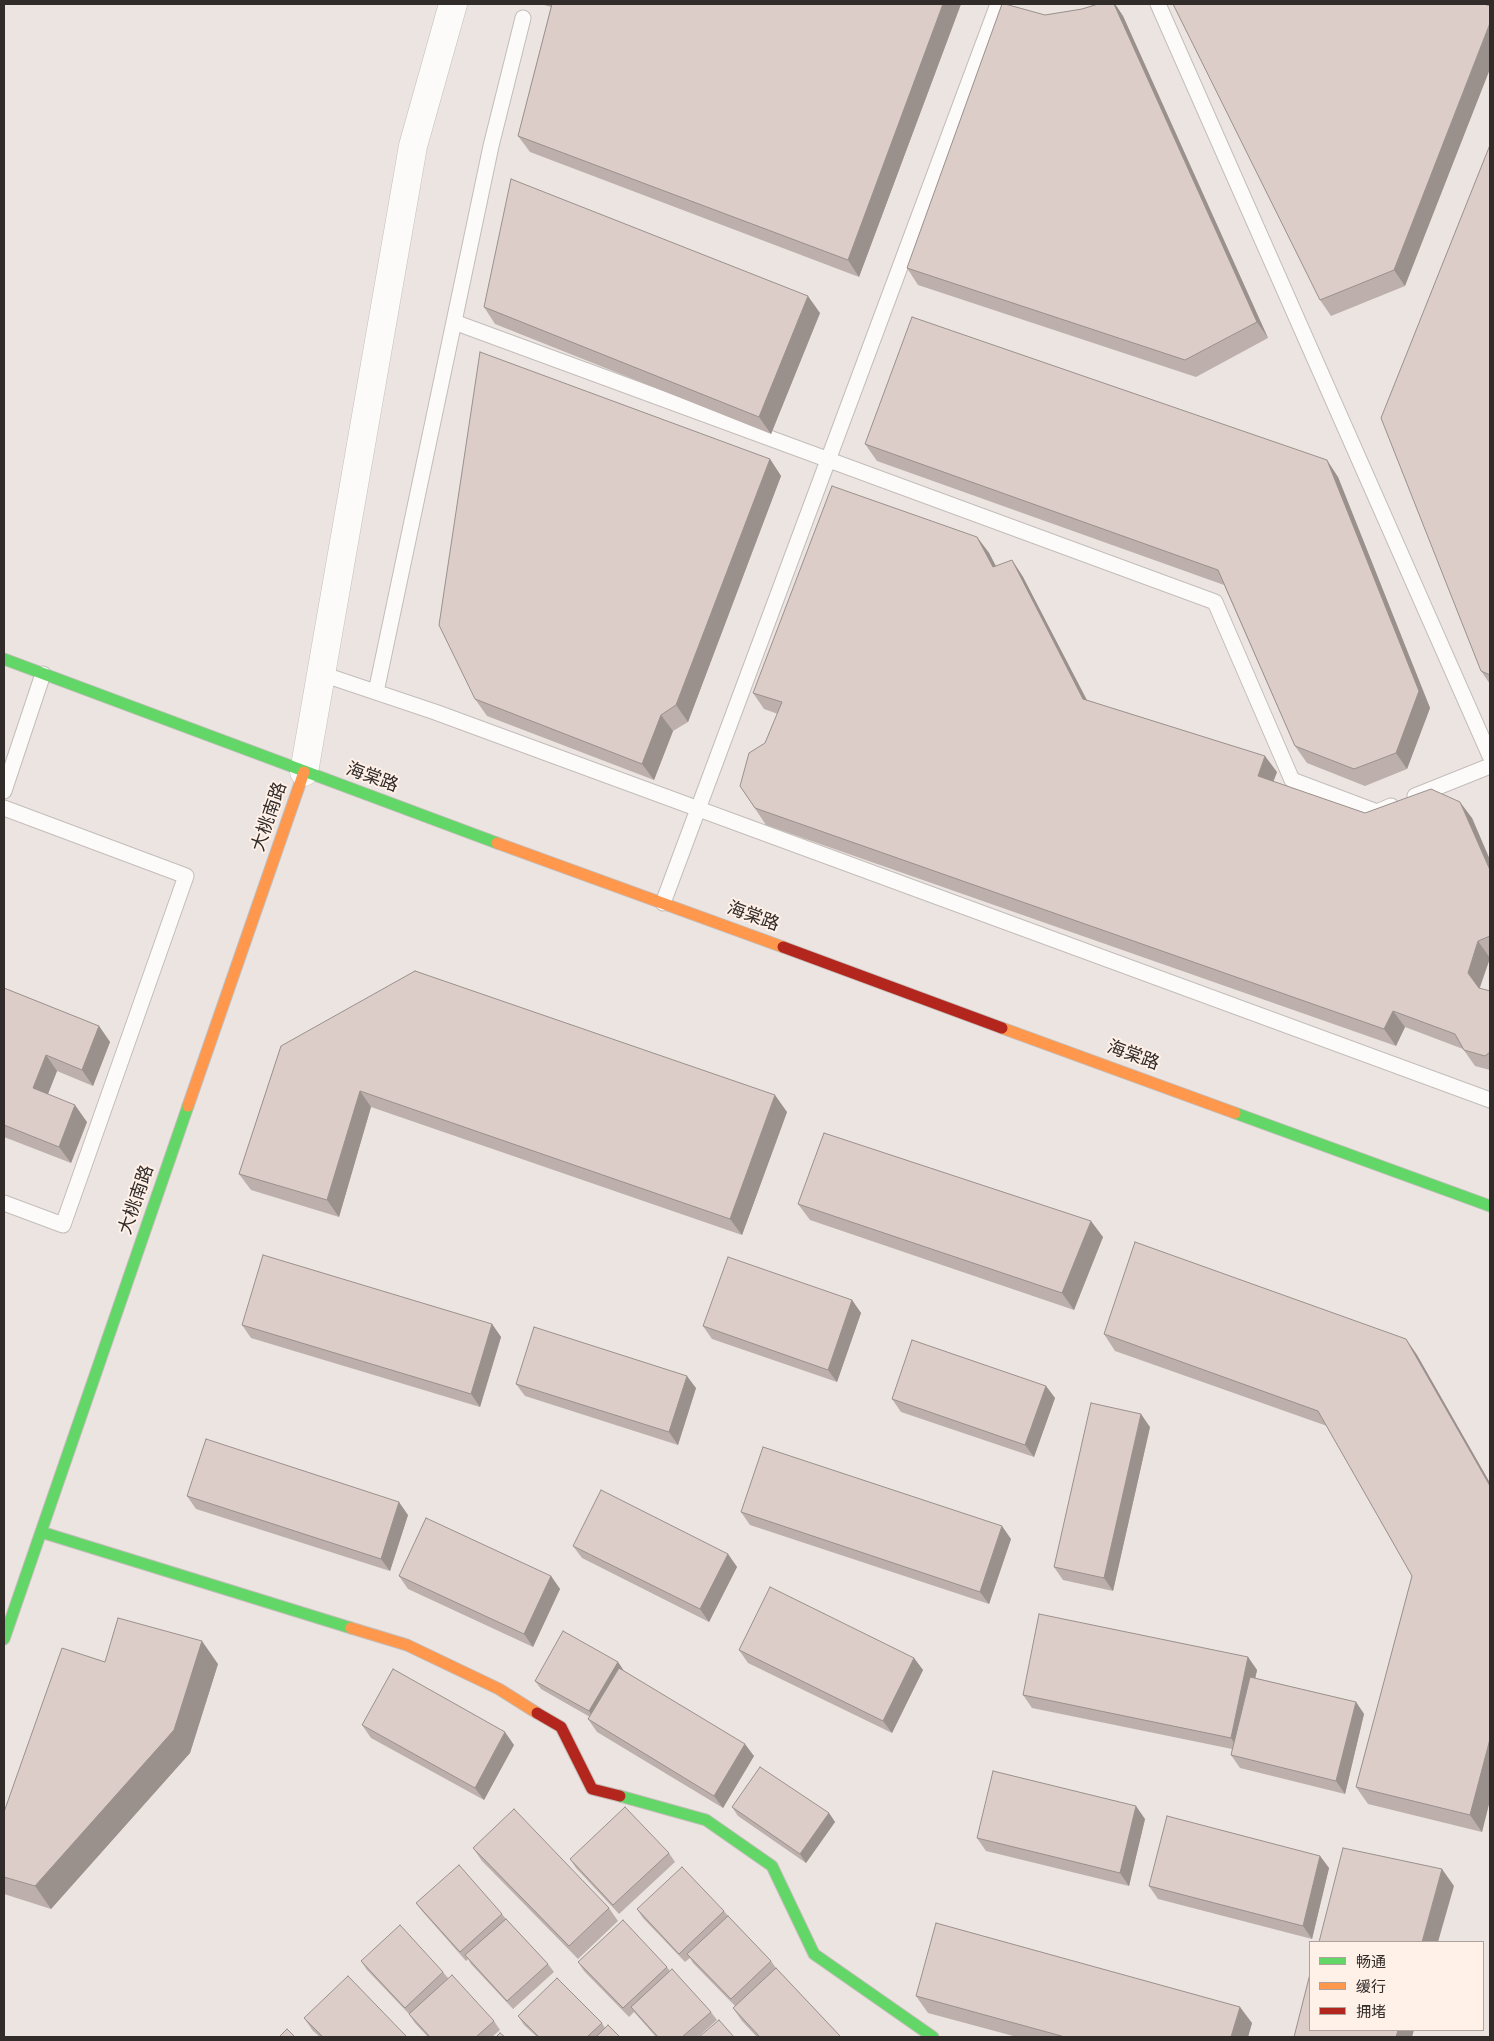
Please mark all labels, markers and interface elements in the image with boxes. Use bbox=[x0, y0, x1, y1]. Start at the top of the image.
street label: 海棠路 bbox=[343, 759, 401, 797]
street label: 大桃南路 bbox=[248, 779, 292, 855]
street label: 海棠路 bbox=[724, 898, 782, 936]
street label: 海棠路 bbox=[1104, 1037, 1162, 1075]
street label: 大桃南路 bbox=[115, 1162, 159, 1238]
legend bbox=[1309, 1941, 1484, 2031]
text: 畅通 bbox=[1356, 1953, 1386, 1971]
text: 缓行 bbox=[1356, 1978, 1386, 1996]
text: 拥堵 bbox=[1356, 2003, 1386, 2021]

